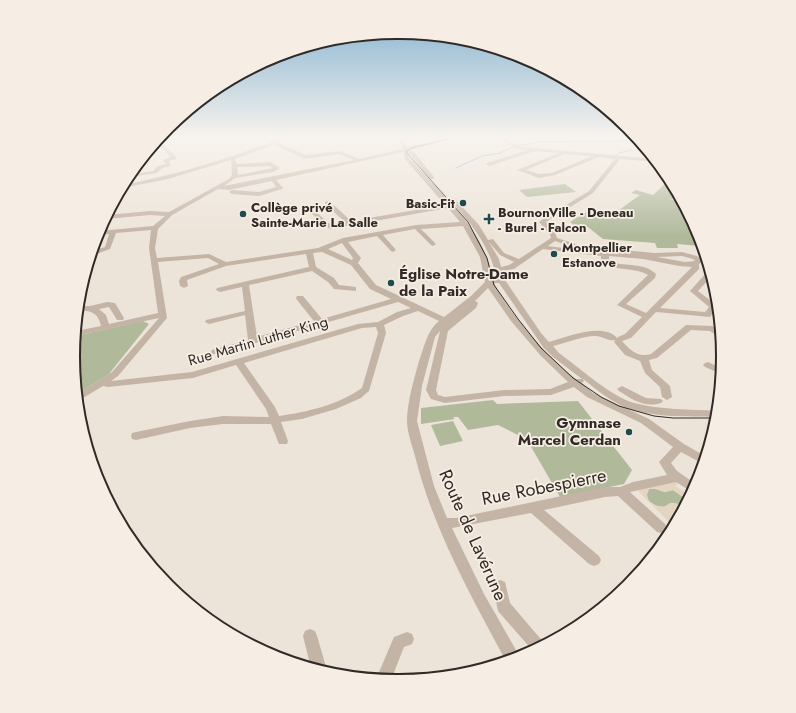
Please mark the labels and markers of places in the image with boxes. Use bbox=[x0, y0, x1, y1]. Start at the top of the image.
place label: Basic-Fit bbox=[406, 194, 456, 213]
place label: Collège privé Sainte-Marie La Salle bbox=[251, 198, 378, 232]
marker: Basic-Fit bbox=[458, 198, 468, 208]
place label: BournonVille - Deneau - Burel - Falcon bbox=[498, 203, 633, 237]
marker: Collège privé Sainte-Marie La Salle bbox=[238, 209, 248, 219]
marker: BournonVille - Deneau - Burel - Falcon bbox=[483, 213, 495, 225]
place label: Montpellier Estanove bbox=[562, 238, 632, 272]
marker: Montpellier Estanove bbox=[549, 249, 559, 259]
place label: Église Notre-Dame de la Paix bbox=[399, 263, 529, 302]
marker: Église Notre-Dame de la Paix bbox=[386, 278, 396, 288]
place label: Gymnase Marcel Cerdan bbox=[518, 412, 621, 451]
marker: Gymnase Marcel Cerdan bbox=[624, 427, 634, 437]

